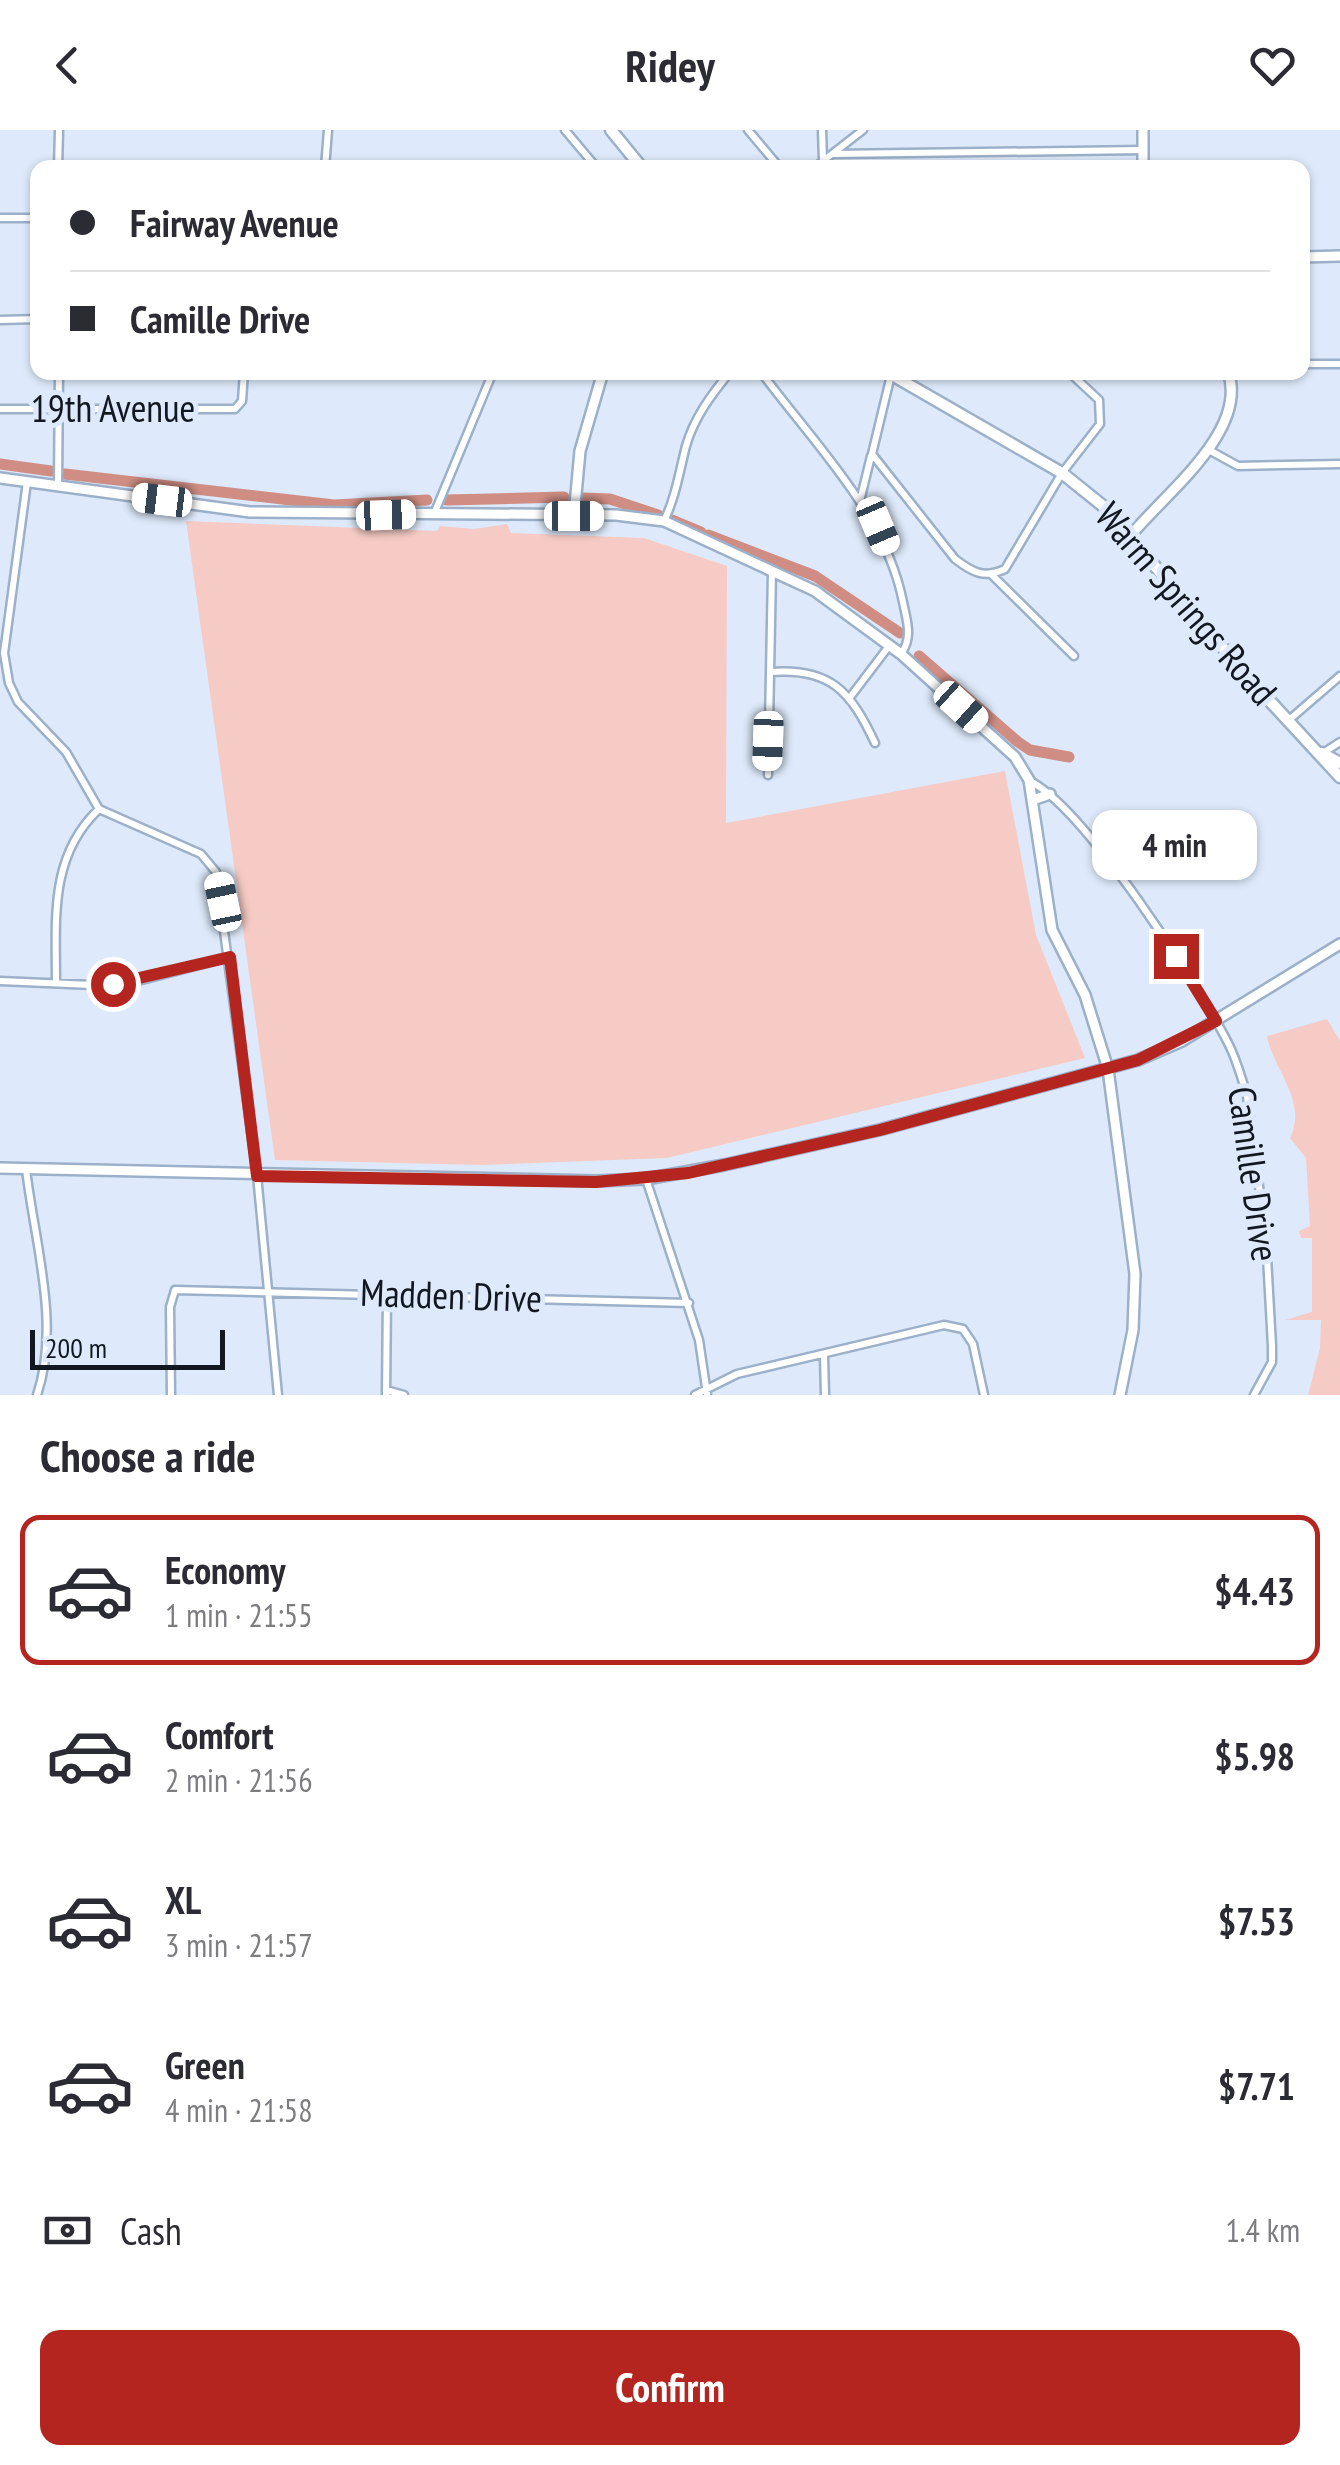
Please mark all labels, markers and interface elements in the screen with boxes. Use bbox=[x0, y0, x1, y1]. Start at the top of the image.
text: Ridey bbox=[625, 36, 715, 94]
icon: back bbox=[40, 38, 95, 93]
icon: heart bbox=[1245, 38, 1300, 93]
text: Fairway Avenue bbox=[130, 198, 339, 247]
text: Camille Drive bbox=[130, 294, 310, 343]
street label: 19th Avenue bbox=[31, 383, 195, 432]
car bbox=[130, 481, 194, 519]
street label: Warm Springs Road bbox=[1086, 491, 1289, 715]
car bbox=[852, 493, 904, 559]
car bbox=[355, 499, 417, 531]
car bbox=[544, 501, 604, 531]
car bbox=[929, 676, 993, 738]
car bbox=[752, 710, 784, 772]
callout: 4 min bbox=[1094, 811, 1258, 881]
text: 4 min bbox=[1142, 824, 1207, 866]
car bbox=[202, 870, 244, 934]
route end bbox=[1154, 934, 1199, 979]
route start bbox=[91, 962, 136, 1007]
street label: Camille Drive bbox=[1218, 1083, 1291, 1264]
street label: Madden Drive bbox=[359, 1267, 543, 1322]
scale bar bbox=[30, 1325, 225, 1370]
text: 200 m bbox=[45, 1329, 107, 1366]
text: Choose a ride bbox=[40, 1426, 255, 1484]
icon: car bbox=[45, 1545, 135, 1635]
text: Economy bbox=[165, 1545, 285, 1594]
text: $4.43 bbox=[1214, 1566, 1295, 1615]
text: 1 min · 21:55 bbox=[165, 1594, 313, 1636]
icon: car bbox=[45, 1710, 135, 1800]
text: Comfort bbox=[165, 1710, 274, 1759]
text: $5.98 bbox=[1214, 1731, 1295, 1780]
text: 2 min · 21:56 bbox=[165, 1759, 313, 1801]
icon: car bbox=[45, 1875, 135, 1965]
text: XL bbox=[165, 1875, 201, 1924]
text: $7.53 bbox=[1218, 1896, 1295, 1945]
text: 3 min · 21:57 bbox=[165, 1924, 313, 1966]
icon: car bbox=[45, 2040, 135, 2130]
text: Green bbox=[165, 2040, 245, 2089]
text: $7.71 bbox=[1218, 2061, 1295, 2110]
text: 4 min · 21:58 bbox=[165, 2089, 313, 2131]
icon: cash bbox=[40, 2203, 95, 2258]
text: Cash bbox=[120, 2206, 182, 2255]
text: 1.4 km bbox=[1225, 2209, 1300, 2251]
button: Confirm bbox=[40, 2330, 1300, 2445]

